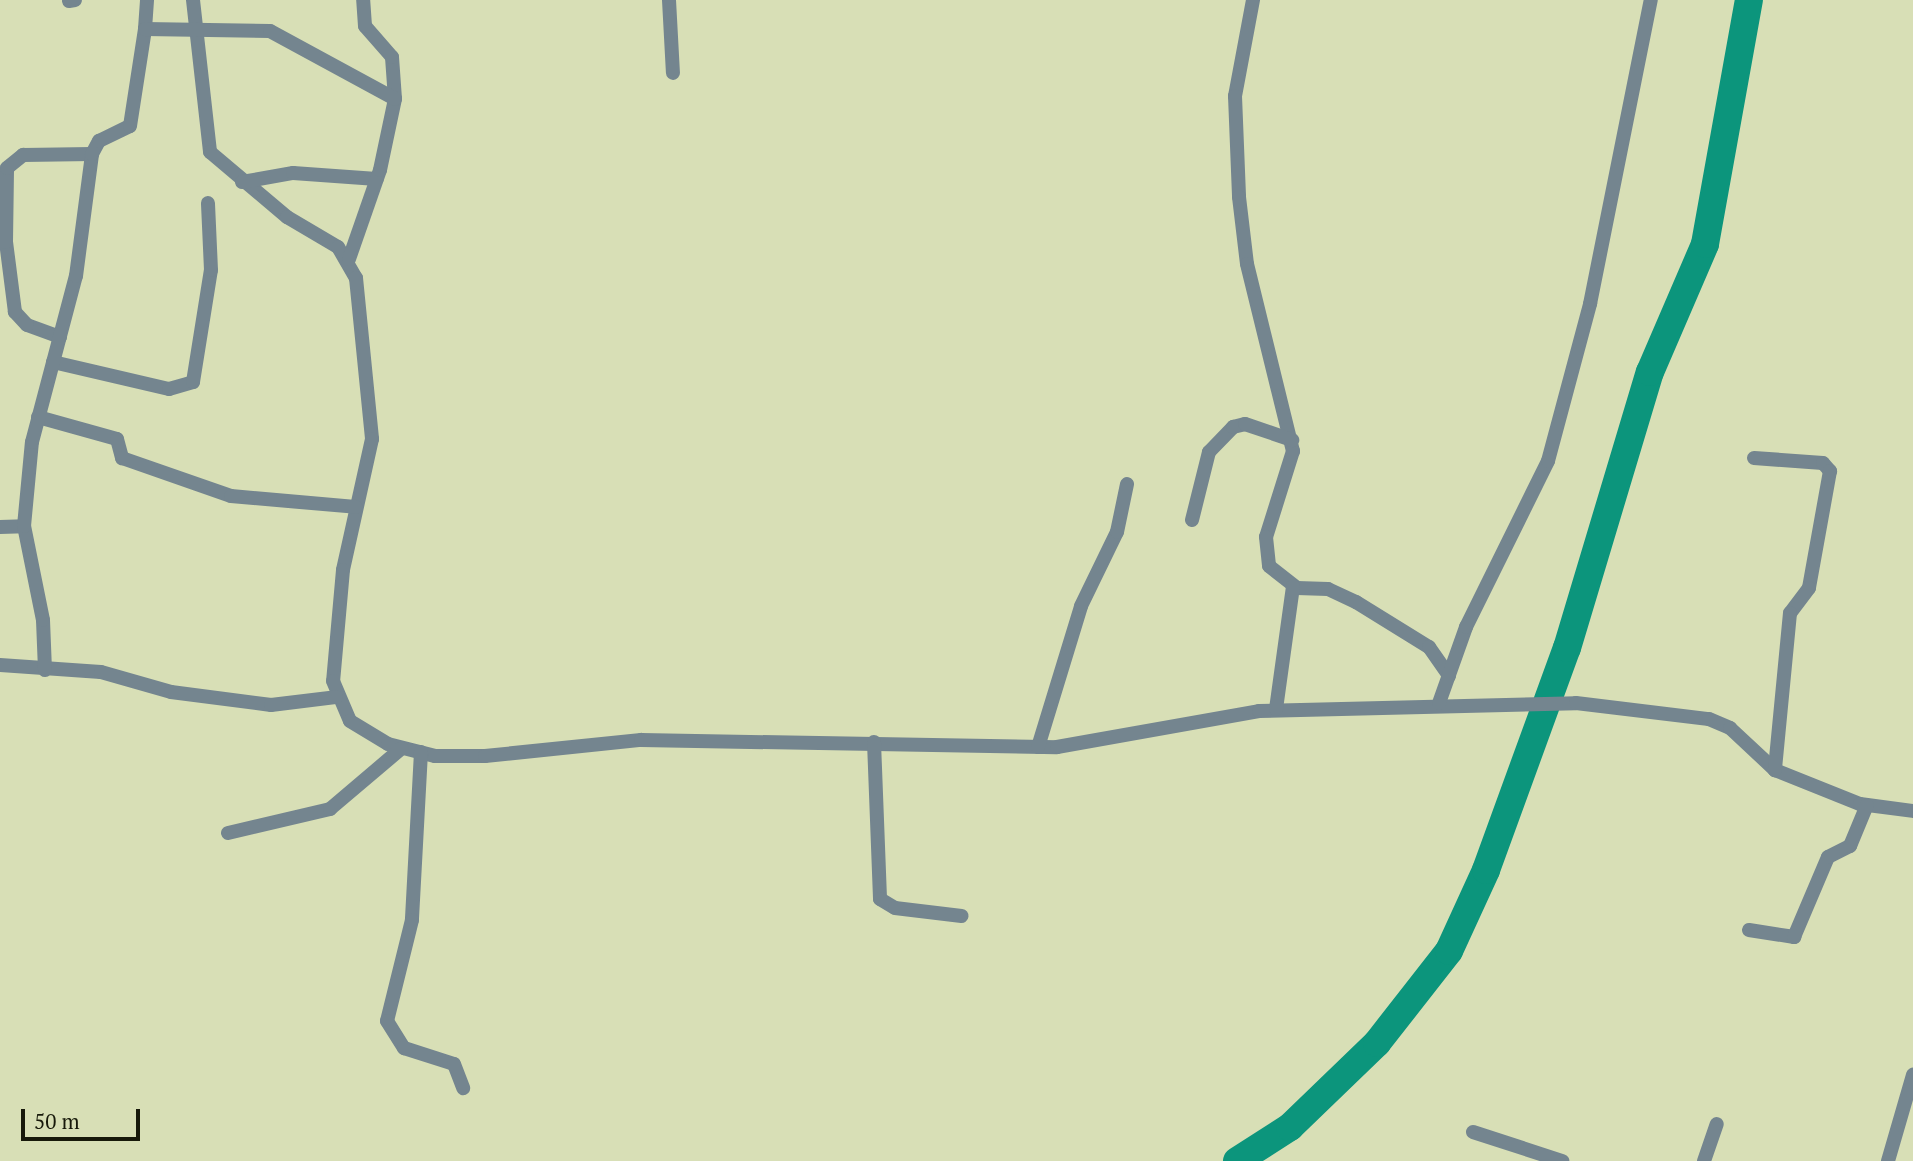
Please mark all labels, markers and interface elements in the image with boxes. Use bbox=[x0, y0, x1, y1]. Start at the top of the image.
scale bar bbox=[24, 1094, 144, 1138]
text: 50 m bbox=[34, 1107, 80, 1135]

